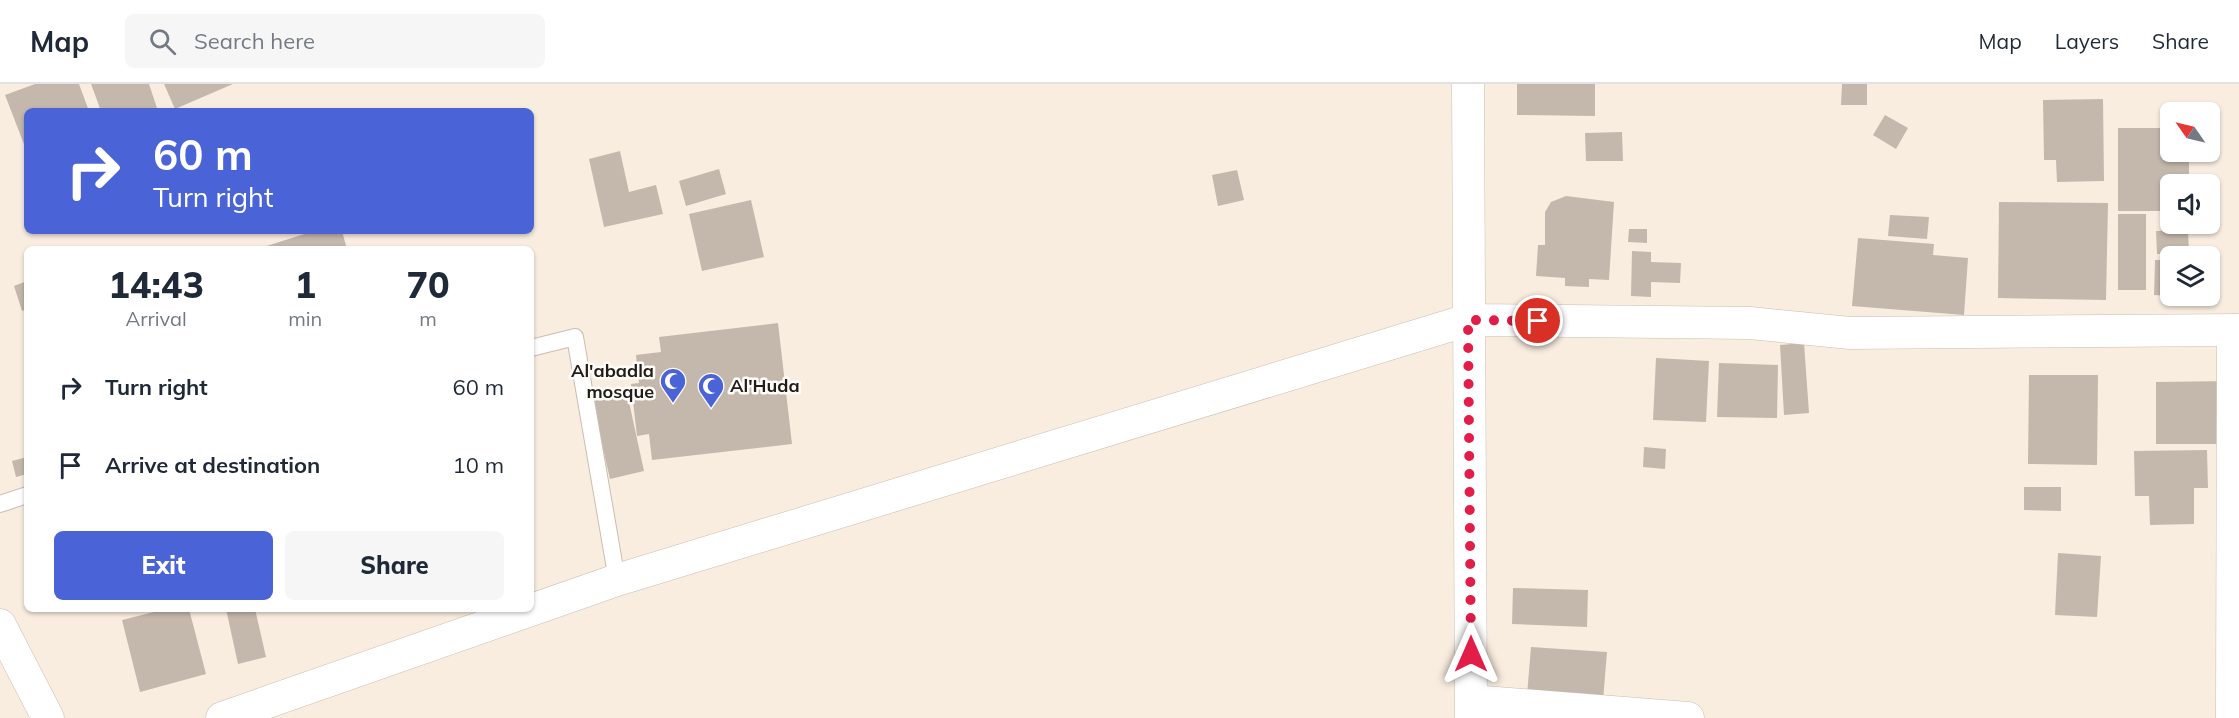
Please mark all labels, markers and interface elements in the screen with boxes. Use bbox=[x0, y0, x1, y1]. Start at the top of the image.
search box bbox=[125, 14, 545, 68]
text: Map bbox=[30, 24, 89, 59]
icon: search bbox=[146, 25, 179, 58]
text: Search here bbox=[194, 27, 315, 55]
text: Map bbox=[1979, 28, 2022, 54]
text: Layers bbox=[2055, 28, 2119, 54]
text: Share bbox=[2152, 28, 2209, 54]
north arrow bbox=[2160, 102, 2220, 162]
map controls bbox=[2160, 102, 2220, 306]
text: 60 m bbox=[153, 128, 253, 181]
icon: right bbox=[54, 132, 132, 210]
button: sound bbox=[2160, 174, 2220, 234]
text: Turn right bbox=[153, 180, 273, 214]
button: layers bbox=[2160, 246, 2220, 306]
text: 14:43 bbox=[108, 262, 204, 307]
text: 1 bbox=[294, 262, 316, 307]
text: 70 bbox=[407, 262, 450, 307]
pin bbox=[1512, 295, 1563, 346]
icon: arrive bbox=[1521, 304, 1554, 337]
text: Arrival bbox=[126, 306, 187, 331]
text: min bbox=[288, 306, 322, 331]
text: m bbox=[419, 306, 437, 331]
place label: Al'abadla mosque bbox=[571, 359, 654, 403]
mosque icon: Al'abadla mosque bbox=[658, 366, 688, 404]
icon: right bbox=[54, 371, 87, 404]
mosque icon: Al'Huda bbox=[696, 371, 726, 409]
text: Turn right bbox=[105, 373, 208, 401]
text: 60 m bbox=[453, 373, 504, 401]
place label: Al'Huda bbox=[730, 374, 800, 397]
icon: arrive bbox=[54, 449, 87, 482]
text: Arrive at destination bbox=[105, 451, 320, 479]
text: 10 m bbox=[453, 451, 504, 479]
button: Exit bbox=[54, 531, 273, 600]
button: Share bbox=[285, 531, 504, 600]
position arrow bbox=[1439, 622, 1503, 686]

